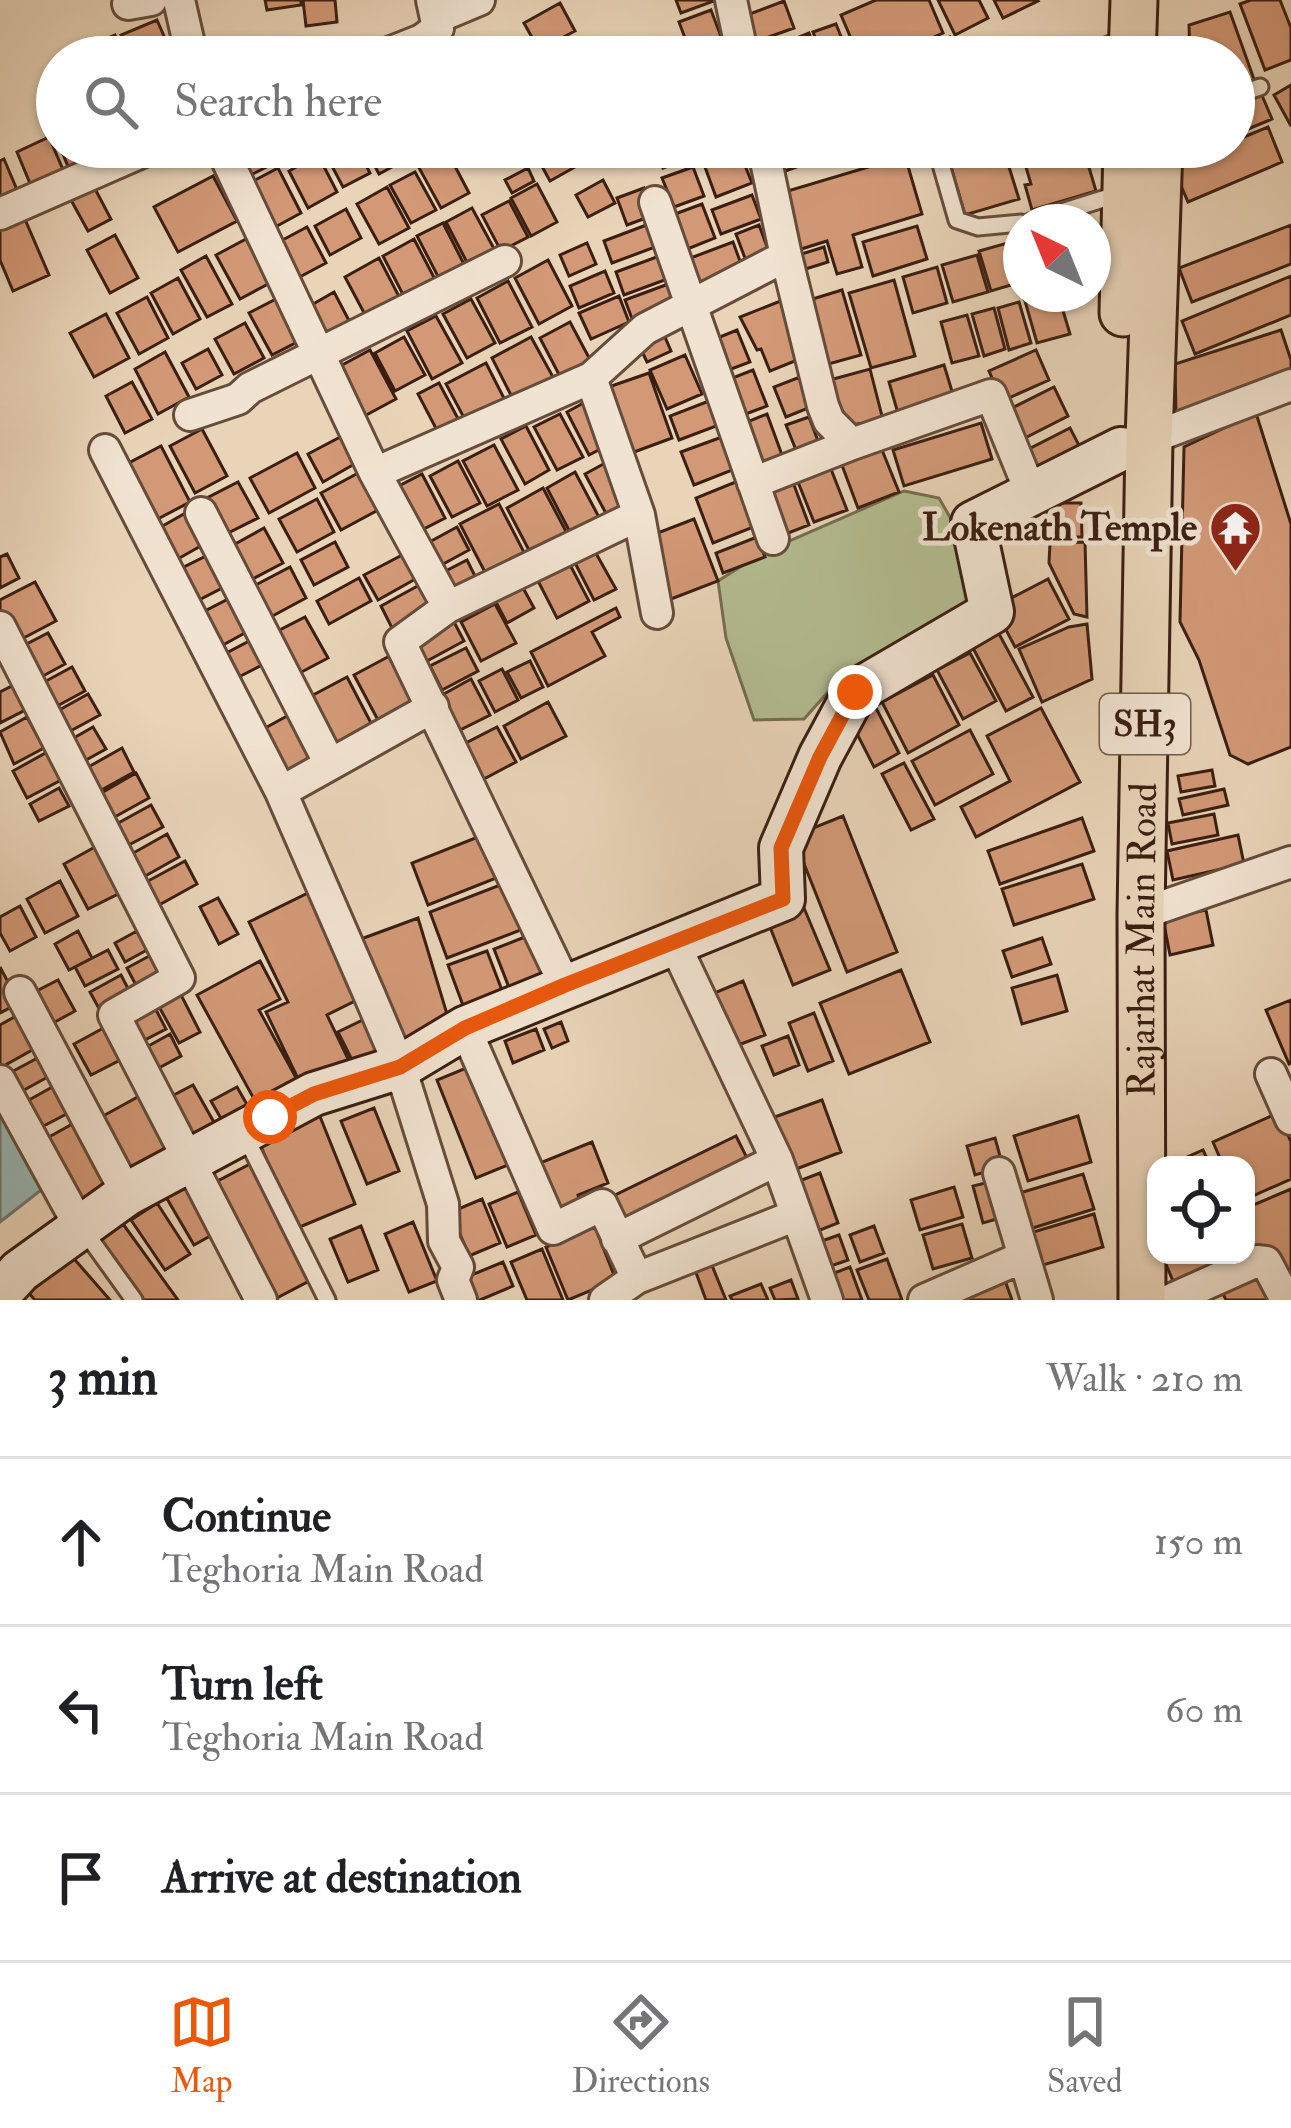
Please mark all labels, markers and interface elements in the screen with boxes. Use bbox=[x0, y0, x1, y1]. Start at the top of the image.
search box bbox=[36, 36, 1255, 168]
icon: search bbox=[78, 69, 144, 135]
text: Search here bbox=[174, 74, 382, 130]
north arrow bbox=[1003, 204, 1111, 312]
temple icon: Lokenath Temple bbox=[1208, 499, 1264, 573]
place label: Lokenath Temple bbox=[922, 503, 1198, 552]
route end bbox=[828, 665, 882, 719]
road number: SH3 bbox=[1100, 694, 1190, 754]
street label: Rajarhat Main Road bbox=[1116, 782, 1168, 1097]
route start bbox=[243, 1090, 297, 1144]
map controls bbox=[1147, 1156, 1255, 1264]
button: locate bbox=[1147, 1156, 1255, 1264]
text: 3 min bbox=[48, 1346, 158, 1410]
text: Walk · 210 m bbox=[1046, 1354, 1243, 1403]
text: Continue bbox=[162, 1489, 331, 1545]
icon: ahead bbox=[48, 1509, 114, 1575]
text: 150 m bbox=[1154, 1517, 1243, 1566]
text: Teghoria Main Road bbox=[162, 1545, 484, 1594]
text: Turn left bbox=[162, 1657, 323, 1713]
icon: left bbox=[48, 1677, 114, 1743]
text: 60 m bbox=[1165, 1685, 1243, 1734]
text: Teghoria Main Road bbox=[162, 1713, 484, 1762]
icon: arrive bbox=[48, 1845, 114, 1911]
text: Arrive at destination bbox=[162, 1850, 522, 1906]
tab: Map bbox=[169, 1989, 235, 2102]
tab: Directions bbox=[572, 1989, 710, 2102]
tab: Saved bbox=[1047, 1989, 1122, 2102]

